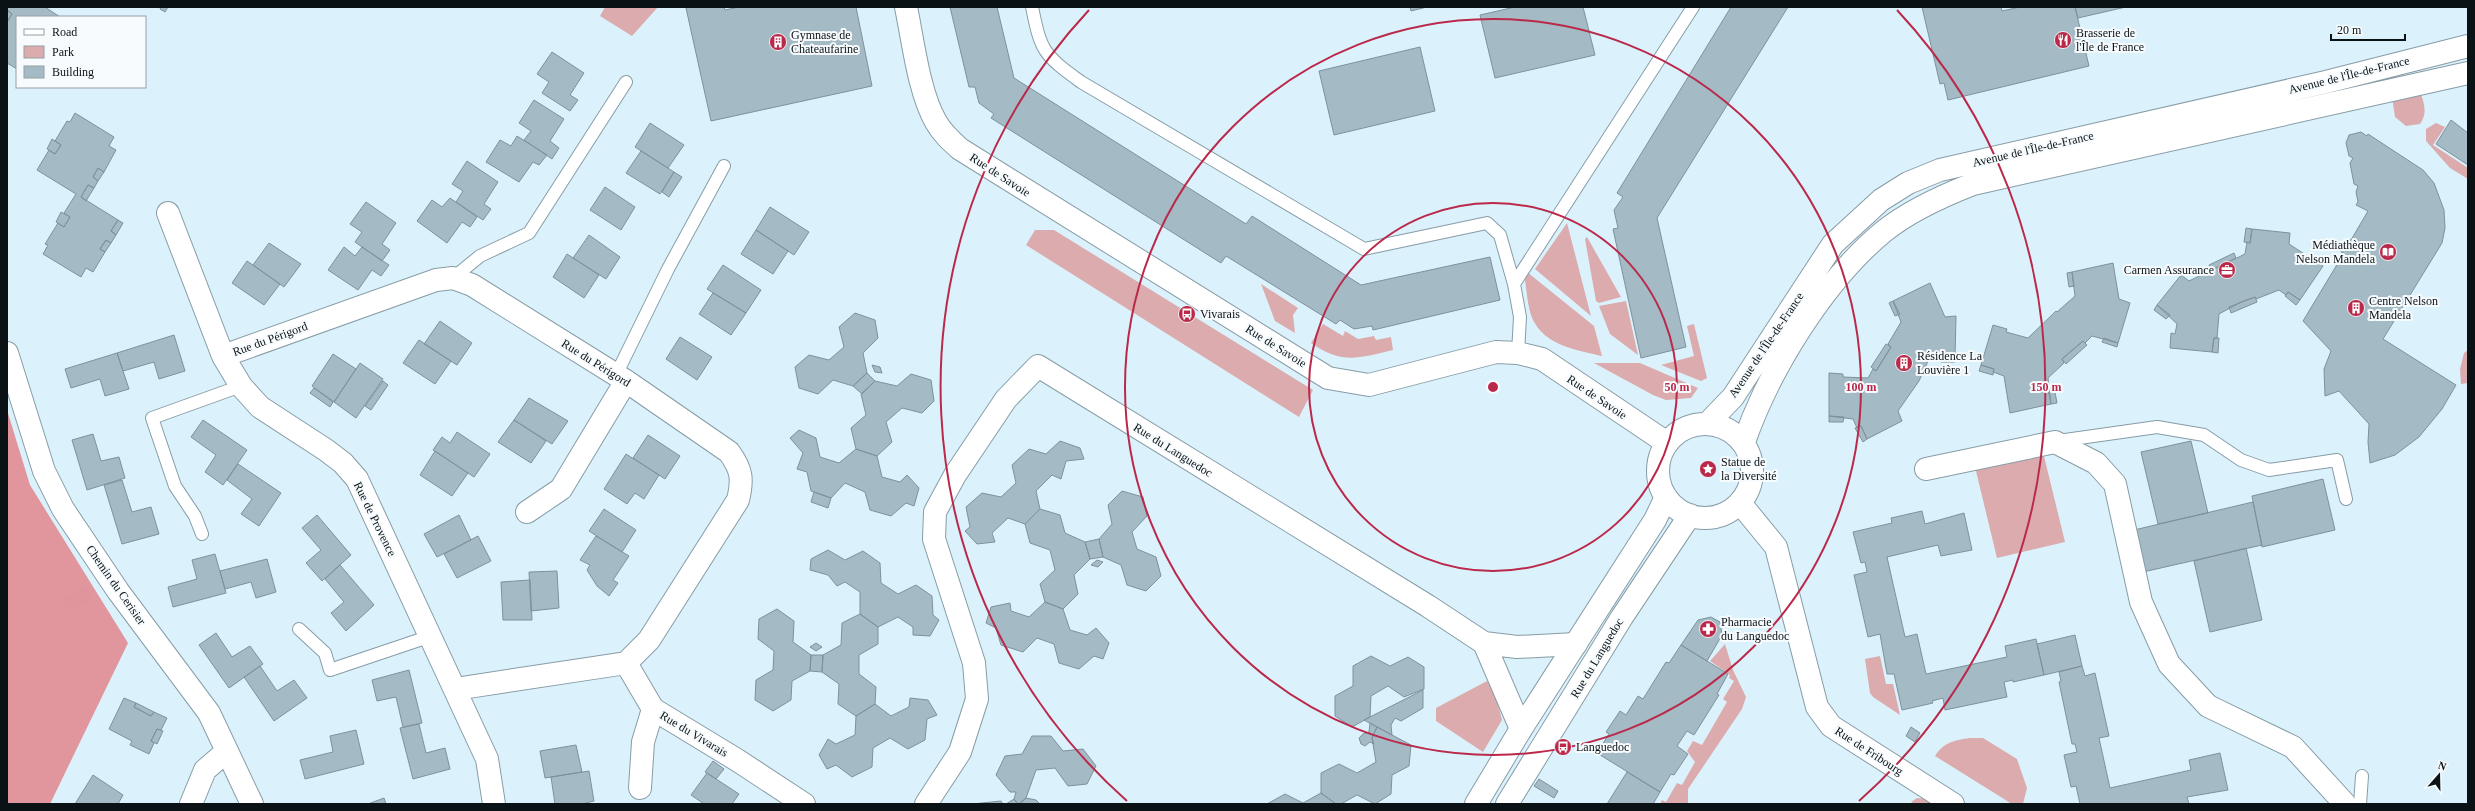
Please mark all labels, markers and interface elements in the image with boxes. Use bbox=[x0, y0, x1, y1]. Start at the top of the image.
legend bbox=[16, 16, 146, 88]
scale bar bbox=[2331, 16, 2405, 42]
text: 20 m bbox=[2337, 23, 2362, 37]
text: Road bbox=[52, 25, 77, 39]
place label: Brasserie de l'Île de France bbox=[2076, 26, 2144, 54]
place label: Gymnase de Chateaufarine bbox=[791, 28, 858, 56]
restaurant icon: Brasserie de l'Île de France bbox=[2053, 30, 2073, 50]
building icon: Gymnase de Chateaufarine bbox=[768, 32, 788, 52]
text: Park bbox=[52, 45, 74, 59]
street label: Avenue de l'Île-de-France bbox=[2287, 53, 2411, 97]
text: Building bbox=[52, 65, 94, 79]
street label: Avenue de l'Île-de-France bbox=[1971, 128, 2095, 170]
street label: Rue de Savoie bbox=[967, 150, 1033, 200]
place label: Médiathèque Nelson Mandela bbox=[2296, 238, 2376, 266]
library icon: Médiathèque Nelson Mandela bbox=[2378, 242, 2398, 262]
office icon: Carmen Assurance bbox=[2217, 260, 2237, 280]
place label: Carmen Assurance bbox=[2124, 263, 2214, 277]
street label: Avenue de l'Île-de-France bbox=[1726, 290, 1806, 400]
place label: Centre Nelson Mandela bbox=[2369, 294, 2438, 322]
building icon: Centre Nelson Mandela bbox=[2346, 298, 2366, 318]
bus stop icon: Vivarais bbox=[1177, 304, 1197, 324]
place label: Vivarais bbox=[1200, 307, 1240, 321]
street label: Rue du Périgord bbox=[231, 319, 309, 359]
street label: Rue de Savoie bbox=[1243, 322, 1309, 370]
street label: Rue du Périgord bbox=[559, 336, 633, 390]
place label: Résidence La Louvière 1 bbox=[1917, 349, 1983, 377]
building icon: Résidence La Louvière 1 bbox=[1894, 353, 1914, 373]
street label: Rue de Savoie bbox=[1564, 372, 1630, 422]
centre of rings bbox=[1486, 380, 1500, 394]
text: 50 m bbox=[1665, 380, 1690, 394]
text: 100 m bbox=[1846, 380, 1877, 394]
text: 150 m bbox=[2031, 380, 2062, 394]
street label: Rue du Languedoc bbox=[1131, 420, 1215, 480]
place label: Statue de la Diversité bbox=[1721, 455, 1777, 483]
place icon: Statue de la Diversité bbox=[1698, 459, 1718, 479]
street label: Rue de Provence bbox=[351, 479, 399, 559]
street label: Chemin du Cerisier bbox=[83, 542, 149, 628]
place label: Pharmacie du Languedoc bbox=[1721, 615, 1789, 643]
street label: Rue du Languedoc bbox=[1568, 616, 1626, 700]
pharmacy icon: Pharmacie du Languedoc bbox=[1698, 619, 1718, 639]
street label: Rue du Vivarais bbox=[657, 708, 731, 760]
street label: Rue de Fribourg bbox=[1832, 724, 1906, 778]
bus stop icon: Languedoc bbox=[1553, 737, 1573, 757]
place label: Languedoc bbox=[1576, 740, 1629, 754]
north arrow bbox=[2419, 755, 2459, 795]
text: N bbox=[2437, 759, 2448, 773]

